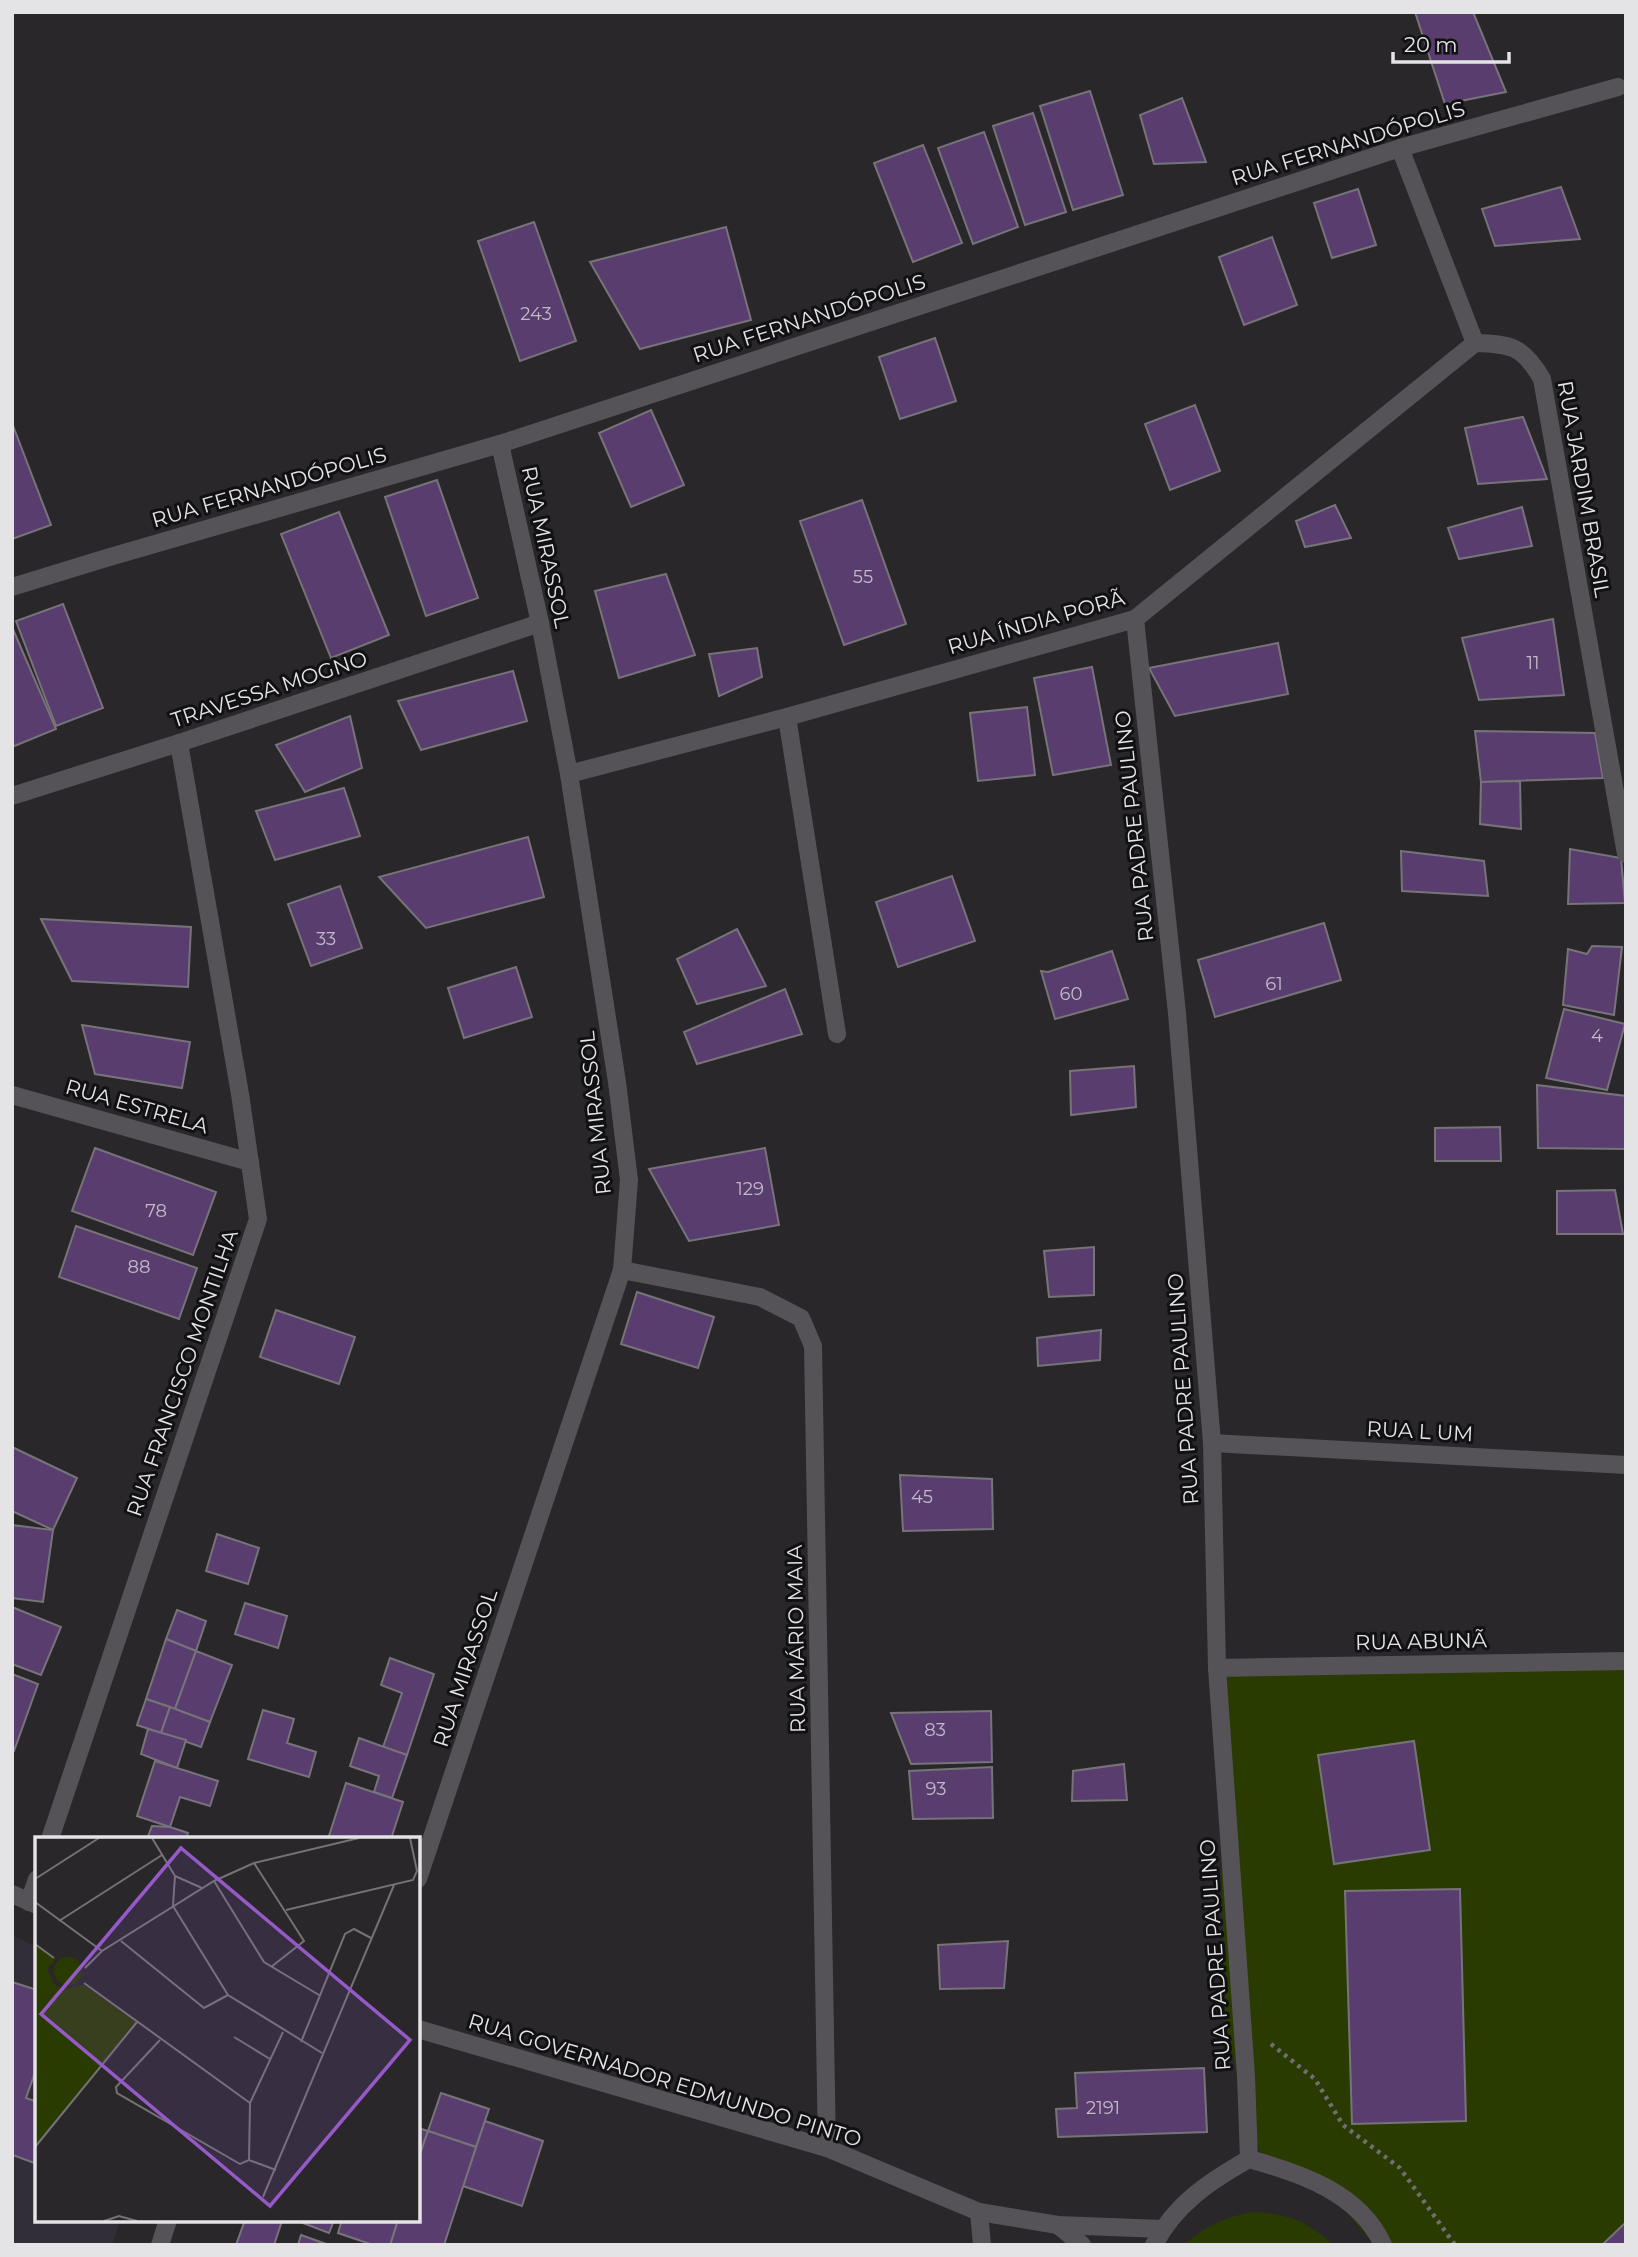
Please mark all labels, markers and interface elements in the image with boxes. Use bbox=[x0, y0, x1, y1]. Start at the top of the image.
scale bar bbox=[1393, 21, 1508, 65]
text: 20 m bbox=[1404, 32, 1458, 57]
street label: RUA FERNANDÓPOLIS bbox=[1228, 96, 1468, 190]
street label: RUA FERNANDÓPOLIS bbox=[690, 269, 928, 367]
house number: 243 bbox=[520, 303, 552, 325]
street label: RUA JARDIM BRASIL bbox=[1553, 379, 1615, 600]
street label: RUA FERNANDÓPOLIS bbox=[149, 441, 389, 533]
street label: RUA MIRASSOL bbox=[517, 464, 575, 631]
house number: 55 bbox=[853, 566, 873, 588]
street label: RUA ÍNDIA PORÃ bbox=[945, 585, 1128, 659]
street label: TRAVESSA MOGNO bbox=[168, 645, 370, 733]
house number: 11 bbox=[1527, 652, 1540, 674]
street label: RUA PADRE PAULINO bbox=[1109, 709, 1159, 943]
house number: 33 bbox=[316, 928, 336, 950]
house number: 61 bbox=[1265, 973, 1283, 995]
house number: 60 bbox=[1060, 983, 1082, 1005]
house number: 4 bbox=[1591, 1025, 1603, 1047]
street label: RUA MIRASSOL bbox=[574, 1029, 616, 1196]
street label: RUA ESTRELA bbox=[63, 1074, 212, 1139]
house number: 129 bbox=[736, 1178, 764, 1200]
house number: 78 bbox=[145, 1200, 167, 1222]
street label: RUA FRANCISCO MONTILHA bbox=[121, 1225, 243, 1520]
house number: 88 bbox=[128, 1256, 150, 1278]
street label: RUA PADRE PAULINO bbox=[1162, 1272, 1204, 1506]
street label: RUA L UM bbox=[1366, 1416, 1474, 1446]
house number: 45 bbox=[911, 1486, 933, 1508]
street label: RUA MÁRIO MAIA bbox=[782, 1544, 810, 1733]
street label: RUA MIRASSOL bbox=[428, 1585, 503, 1750]
street label: RUA ABUNÃ bbox=[1355, 1627, 1488, 1655]
house number: 83 bbox=[924, 1719, 946, 1741]
house number: 93 bbox=[926, 1778, 946, 1800]
inset map bbox=[35, 1837, 420, 2222]
street label: RUA PADRE PAULINO bbox=[1194, 1838, 1236, 2072]
street label: RUA GOVERNADOR EDMUNDO PINTO bbox=[465, 2008, 865, 2152]
house number: 2191 bbox=[1086, 2097, 1120, 2119]

